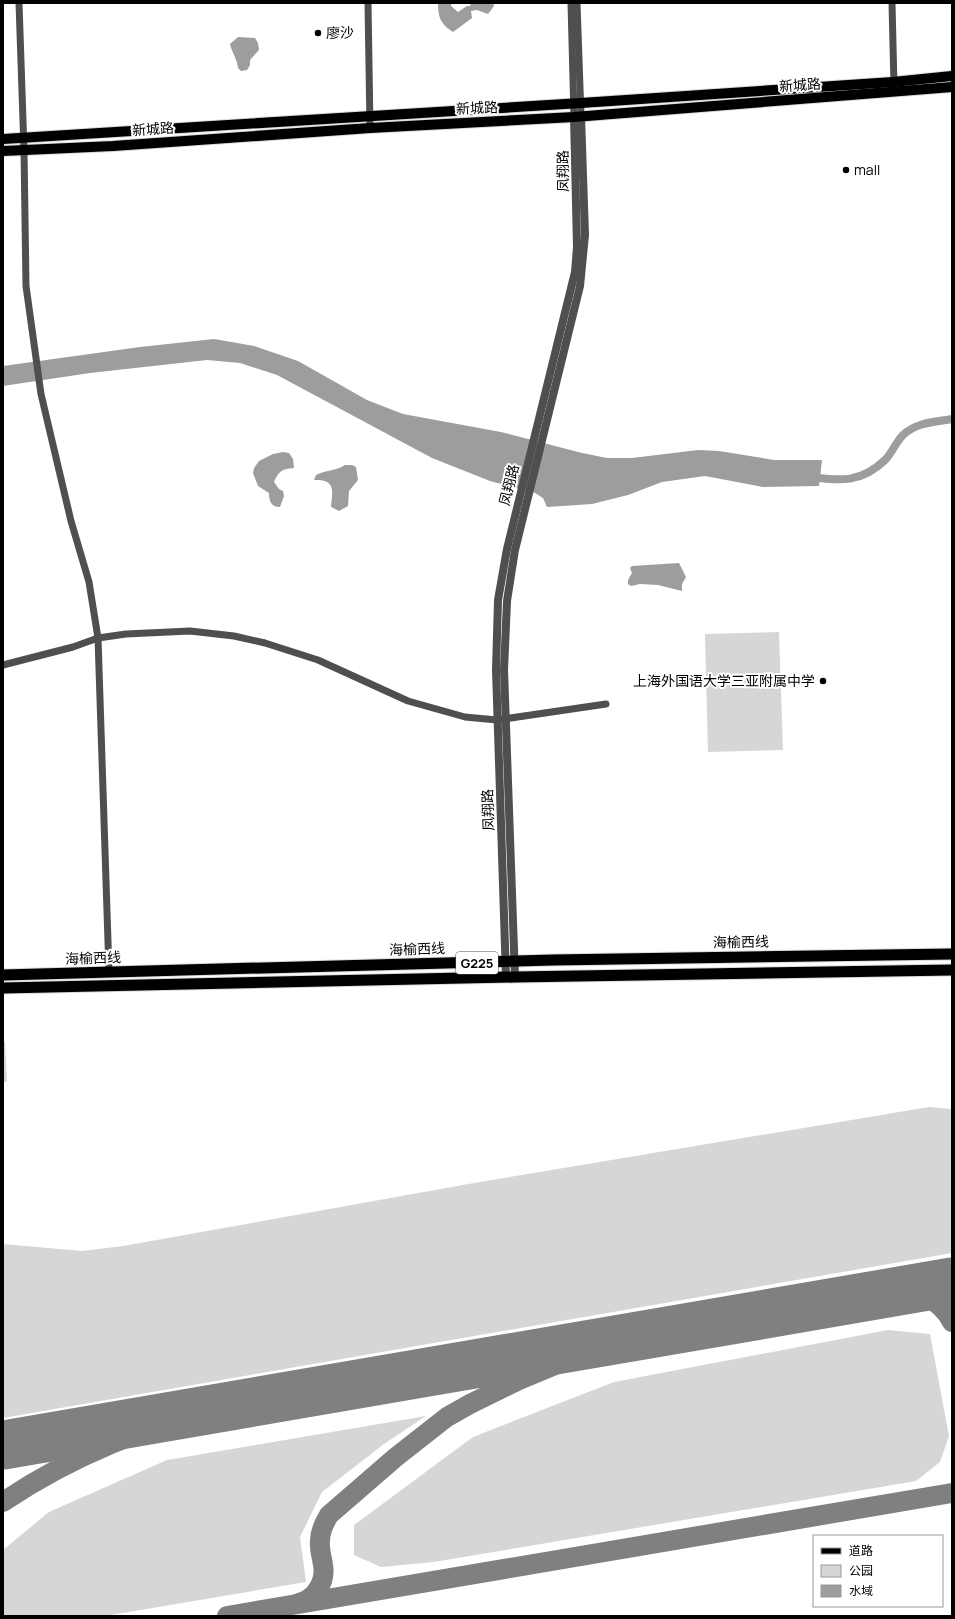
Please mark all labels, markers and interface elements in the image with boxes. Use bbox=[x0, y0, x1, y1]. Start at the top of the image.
place label: 廖沙 bbox=[326, 23, 354, 42]
marker: 廖沙 bbox=[313, 28, 323, 38]
street label: 新城路 bbox=[778, 74, 822, 95]
street label: 新城路 bbox=[456, 97, 498, 118]
street label: 新城路 bbox=[131, 118, 175, 139]
street label: 凤翔路 bbox=[553, 150, 572, 192]
place label: mall bbox=[854, 160, 880, 179]
marker: mall bbox=[841, 165, 851, 175]
street label: 凤翔路 bbox=[494, 462, 523, 508]
place label: 上海外国语大学三亚附属中学 bbox=[633, 671, 815, 690]
marker: 上海外国语大学三亚附属中学 bbox=[818, 676, 828, 686]
street label: 凤翔路 bbox=[477, 789, 498, 831]
street label: 海榆西线 bbox=[713, 932, 769, 951]
street label: 海榆西线 bbox=[389, 938, 445, 959]
street label: 海榆西线 bbox=[65, 947, 121, 968]
road number: G225 bbox=[456, 952, 498, 974]
legend bbox=[813, 1535, 943, 1607]
text: 道路 bbox=[849, 1542, 873, 1559]
text: 公园 bbox=[849, 1562, 873, 1579]
text: 水域 bbox=[849, 1582, 873, 1599]

